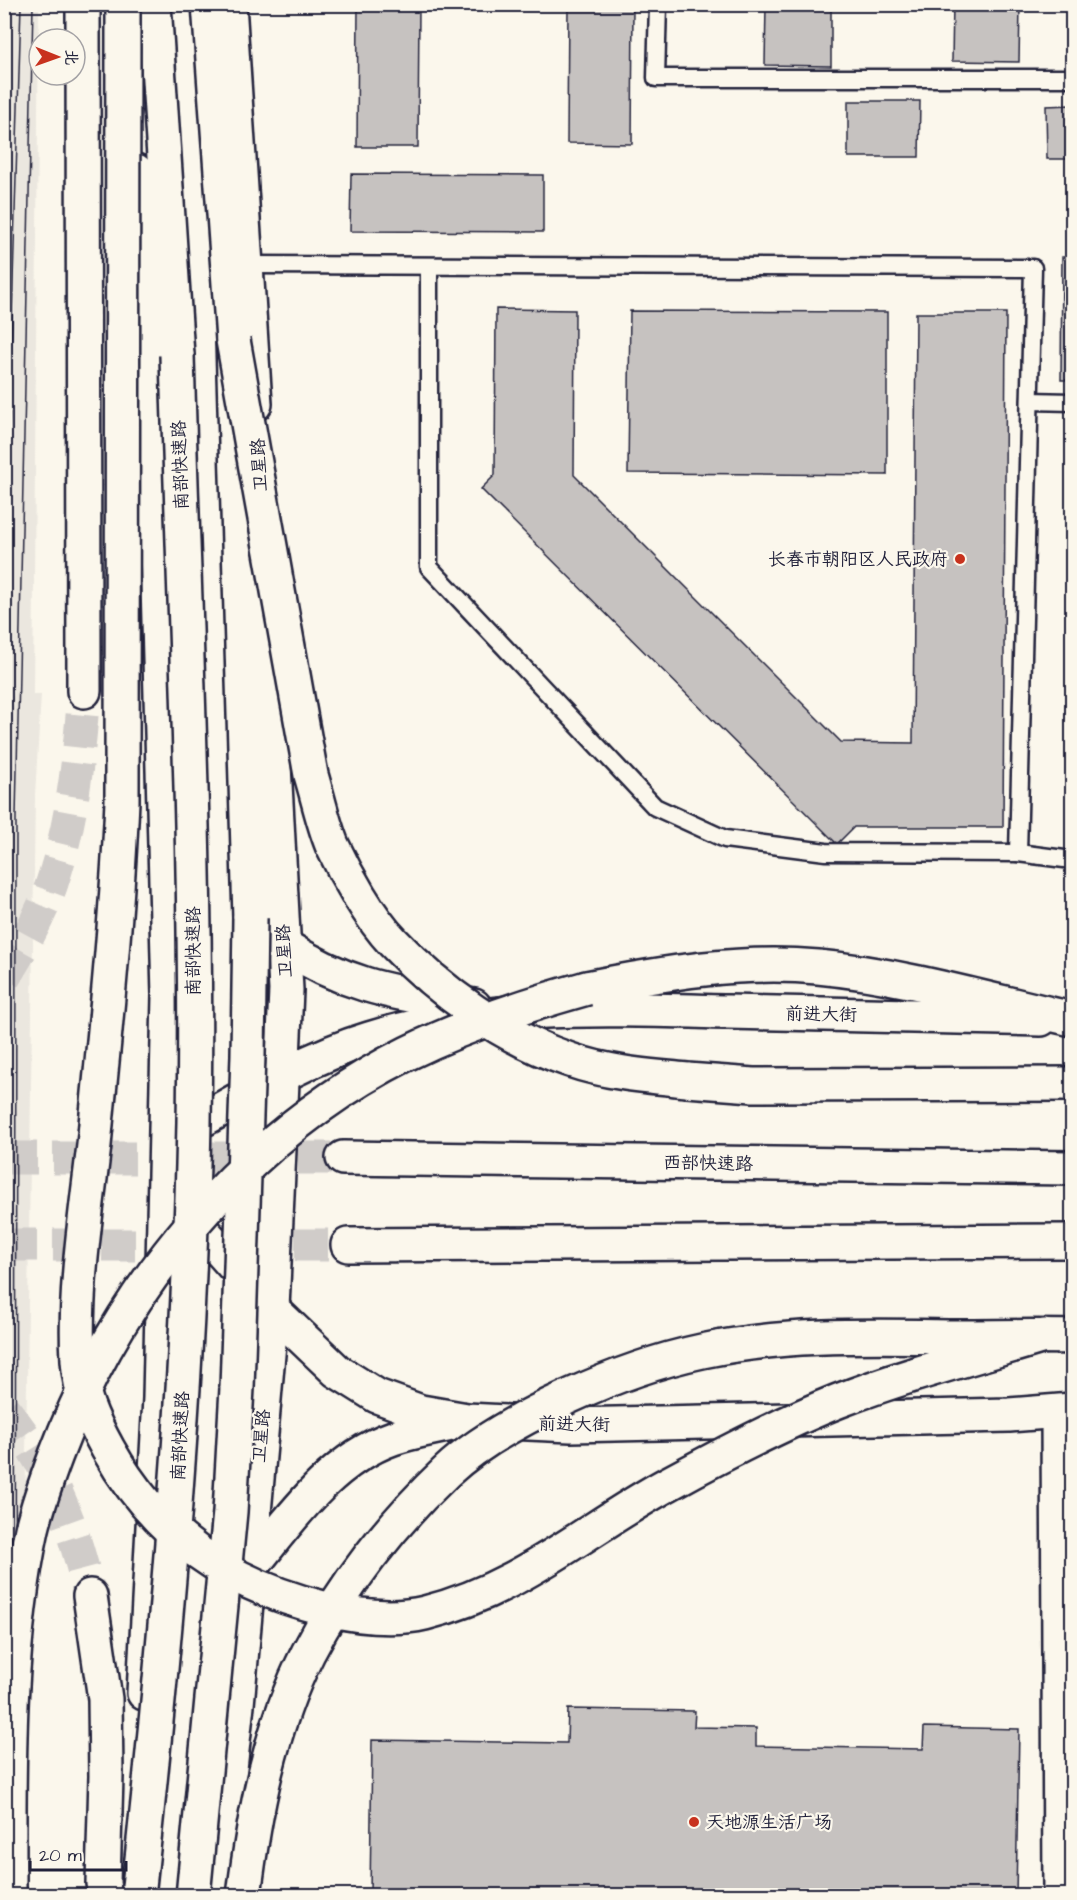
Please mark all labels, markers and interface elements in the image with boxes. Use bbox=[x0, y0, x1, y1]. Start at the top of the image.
north arrow bbox=[27, 27, 87, 87]
text: 北 bbox=[60, 49, 82, 65]
street label: 南部快速路 bbox=[166, 420, 195, 510]
street label: 卫星路 bbox=[246, 437, 273, 493]
place label: 长春市朝阳区人民政府 bbox=[768, 547, 948, 572]
marker: 长春市朝阳区人民政府 bbox=[953, 552, 967, 566]
street label: 南部快速路 bbox=[181, 906, 206, 996]
street label: 卫星路 bbox=[271, 923, 298, 979]
street label: 前进大街 bbox=[785, 1001, 857, 1028]
street label: 西部快速路 bbox=[663, 1150, 753, 1177]
street label: 南部快速路 bbox=[166, 1390, 195, 1482]
street label: 卫星路 bbox=[247, 1408, 276, 1464]
street label: 前进大街 bbox=[538, 1411, 610, 1438]
place label: 天地源生活广场 bbox=[706, 1810, 832, 1835]
marker: 天地源生活广场 bbox=[687, 1815, 701, 1829]
scale bar bbox=[30, 1834, 126, 1872]
text: 20 m bbox=[39, 1843, 82, 1868]

